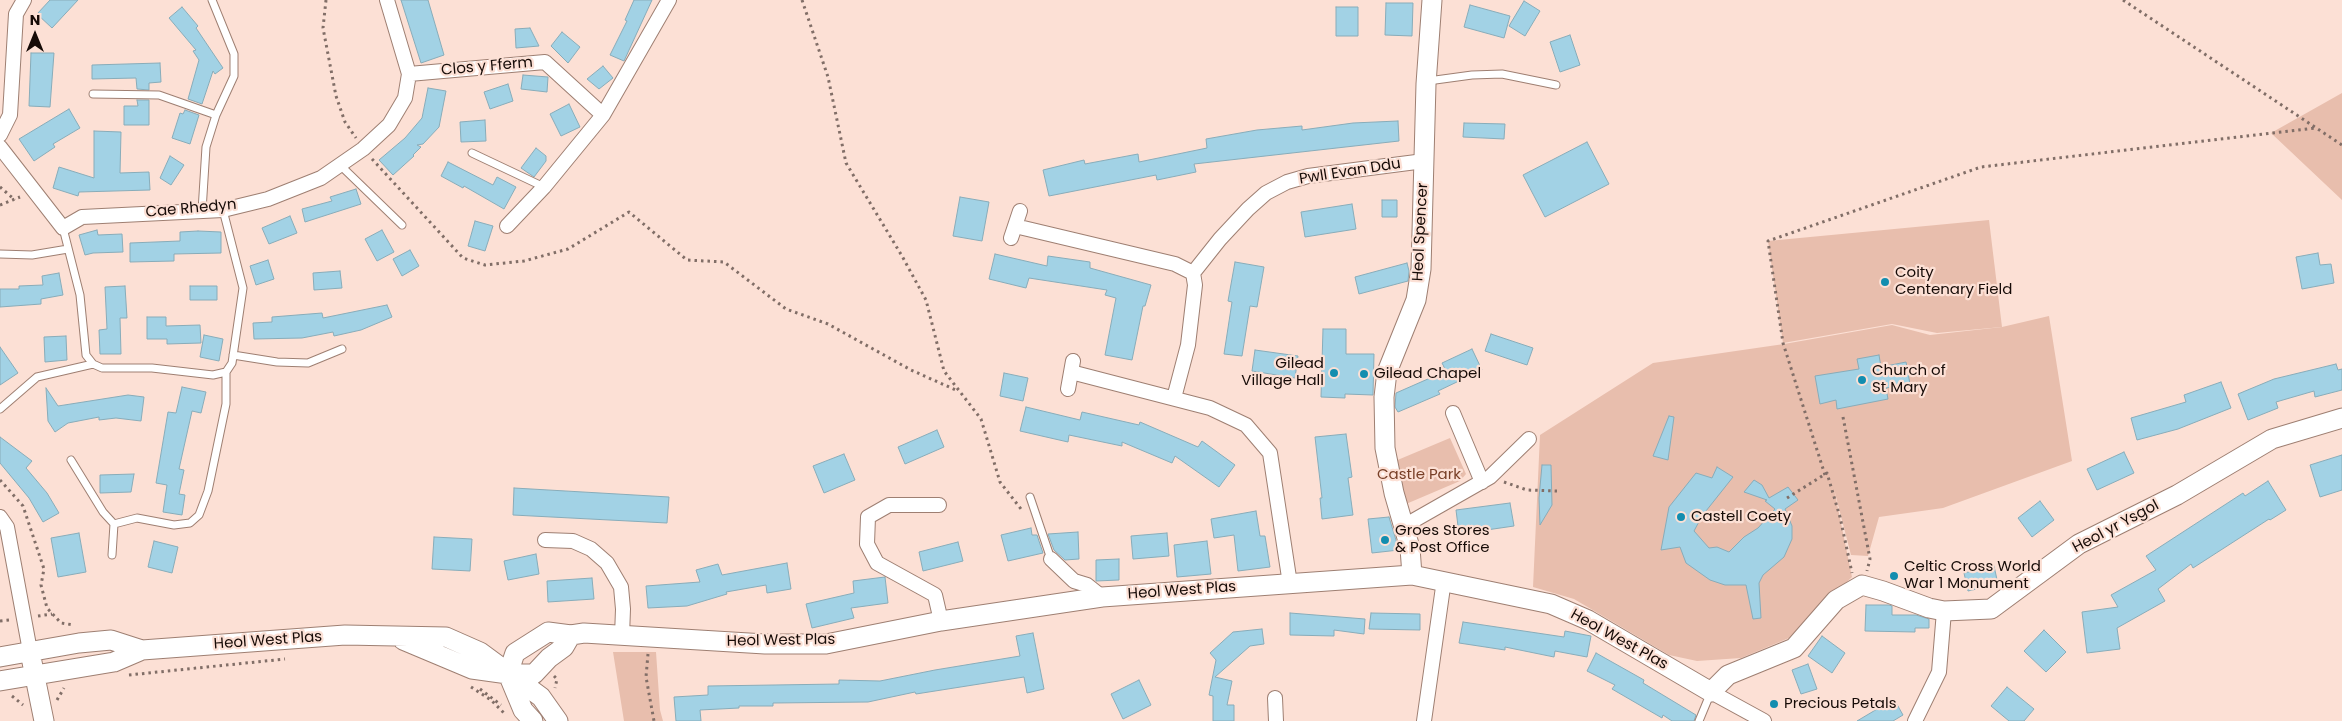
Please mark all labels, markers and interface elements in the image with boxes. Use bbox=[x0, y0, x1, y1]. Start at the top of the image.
north arrow bbox=[10, 10, 60, 60]
text: N bbox=[30, 10, 40, 30]
street label: Clos y Fferm bbox=[440, 54, 534, 80]
street label: Pwll Evan Ddu bbox=[1298, 155, 1402, 189]
street label: Heol Spencer bbox=[1409, 182, 1433, 282]
street label: Cae Rhedyn bbox=[145, 196, 237, 222]
place label: Coity Centenary Field bbox=[1895, 264, 2012, 299]
marker: Coity Centenary Field bbox=[1879, 276, 1891, 288]
place label: Gilead Village Hall bbox=[1241, 355, 1324, 390]
place label: Church of St Mary bbox=[1872, 362, 1946, 397]
place label: Gilead Chapel bbox=[1374, 365, 1481, 383]
marker: Gilead Village Hall bbox=[1328, 367, 1340, 379]
marker: Gilead Chapel bbox=[1358, 368, 1370, 380]
marker: Church of St Mary bbox=[1856, 374, 1868, 386]
park label: Castle Park bbox=[1377, 466, 1461, 484]
street label: Heol yr Ysgol bbox=[2070, 497, 2162, 557]
place label: Castell Coety bbox=[1691, 508, 1791, 526]
marker: Castell Coety bbox=[1675, 511, 1687, 523]
place label: Groes Stores & Post Office bbox=[1395, 522, 1490, 557]
marker: Groes Stores & Post Office bbox=[1379, 534, 1391, 546]
place label: Celtic Cross World War 1 Monument bbox=[1904, 558, 2041, 593]
marker: Celtic Cross World War 1 Monument bbox=[1888, 570, 1900, 582]
street label: Heol West Plas bbox=[1127, 578, 1237, 604]
street label: Heol West Plas bbox=[1567, 606, 1671, 674]
street label: Heol West Plas bbox=[213, 628, 323, 654]
street label: Heol West Plas bbox=[727, 631, 835, 651]
place label: Precious Petals bbox=[1784, 695, 1897, 713]
marker: Precious Petals bbox=[1768, 698, 1780, 710]

